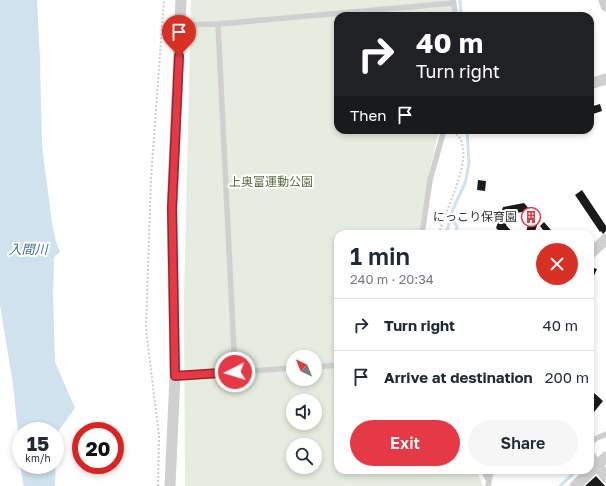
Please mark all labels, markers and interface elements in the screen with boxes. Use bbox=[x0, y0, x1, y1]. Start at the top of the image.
pin bbox=[162, 15, 196, 56]
icon: arrive bbox=[168, 21, 190, 43]
text: 40 m bbox=[416, 26, 483, 59]
icon: right bbox=[350, 28, 402, 80]
text: Turn right bbox=[416, 60, 500, 82]
icon: arrive bbox=[394, 104, 416, 126]
text: Then bbox=[350, 106, 386, 124]
park label: 上奥富運動公園 bbox=[229, 174, 313, 189]
building icon: にっこり保育園 bbox=[520, 206, 542, 228]
place label: にっこり保育園 bbox=[433, 209, 517, 224]
water label: 入間川 bbox=[8, 241, 49, 257]
text: 1 min bbox=[350, 241, 410, 270]
button: close bbox=[536, 243, 578, 285]
text: 240 m · 20:34 bbox=[350, 271, 434, 287]
icon: right bbox=[350, 314, 372, 336]
text: Turn right bbox=[384, 316, 455, 334]
text: 40 m bbox=[543, 316, 578, 334]
north arrow bbox=[286, 350, 322, 386]
map controls bbox=[286, 350, 322, 474]
position arrow bbox=[214, 351, 256, 393]
icon: arrive bbox=[350, 366, 372, 388]
text: Arrive at destination bbox=[384, 368, 533, 386]
text: 200 m bbox=[545, 368, 589, 386]
button: sound bbox=[286, 394, 322, 430]
button: Exit bbox=[350, 420, 460, 466]
button: Share bbox=[468, 420, 578, 466]
speed limit sign: 20 bbox=[72, 422, 124, 474]
text: 15 bbox=[27, 431, 49, 455]
button: search bbox=[286, 438, 322, 474]
text: km/h bbox=[25, 452, 51, 464]

